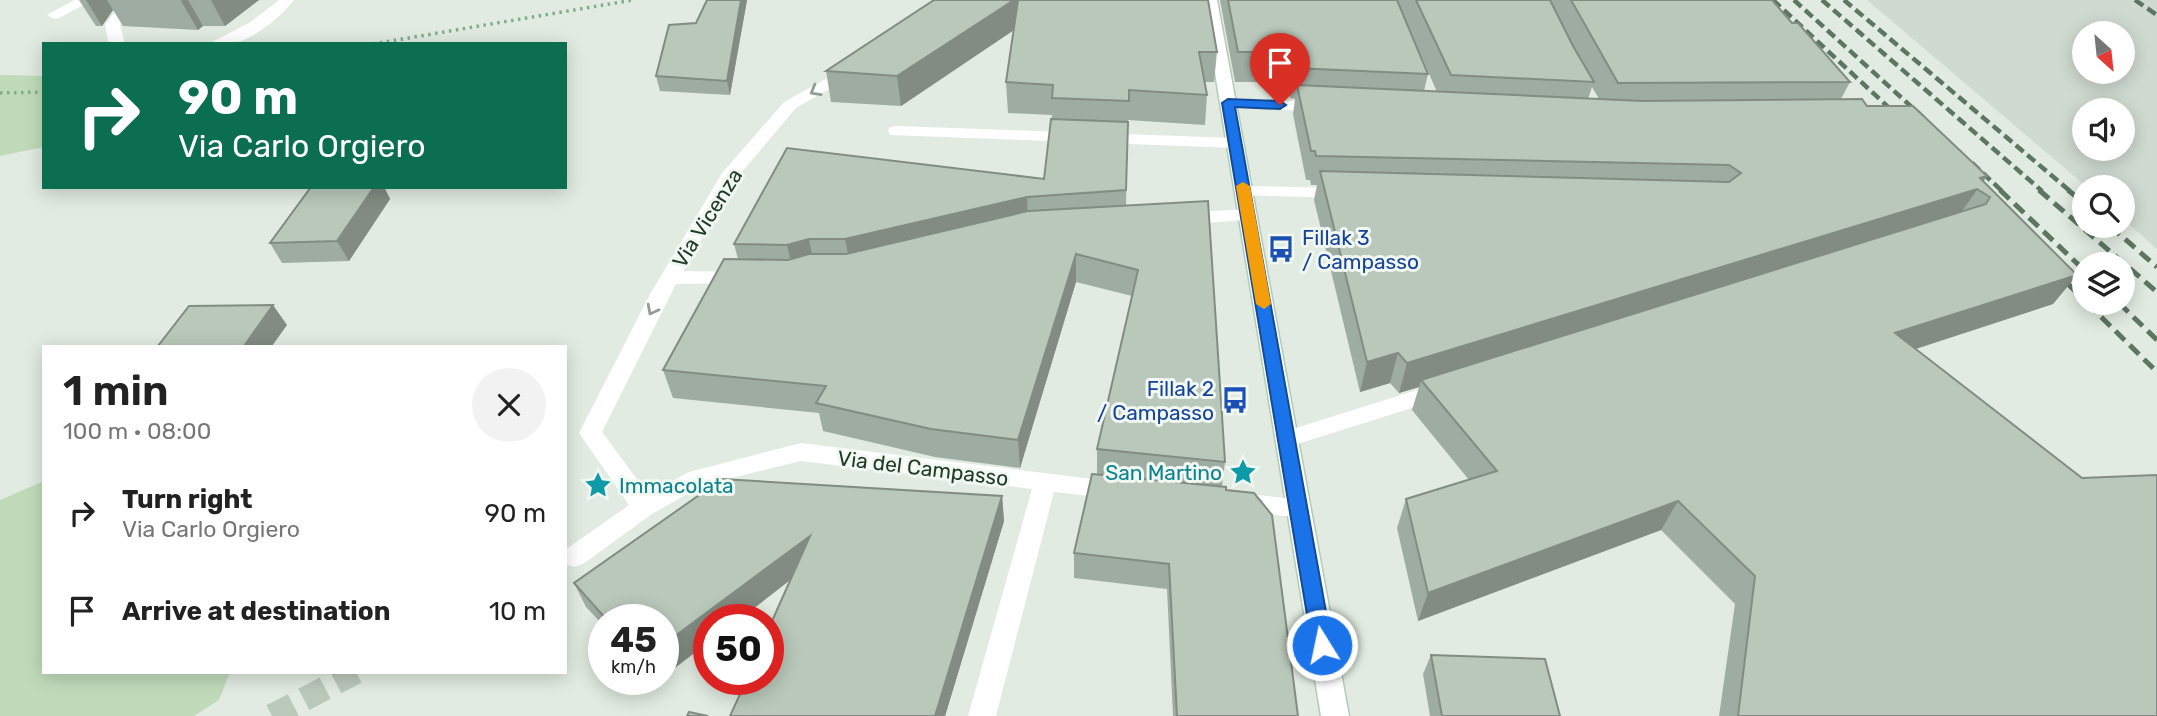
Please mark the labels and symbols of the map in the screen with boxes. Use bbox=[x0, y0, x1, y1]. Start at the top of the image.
north arrow bbox=[2072, 21, 2135, 84]
pin bbox=[1250, 33, 1310, 105]
one-way arrow bbox=[809, 83, 822, 96]
street label: Via Vicenza bbox=[667, 164, 747, 272]
place label: Fillak 3 / Campasso bbox=[1302, 225, 1419, 274]
bus stop icon: Fillak 3 / Campasso bbox=[1266, 234, 1296, 264]
one-way arrow bbox=[647, 303, 660, 315]
place label: Fillak 2 / Campasso bbox=[1097, 376, 1214, 425]
bus stop icon: Fillak 2 / Campasso bbox=[1220, 385, 1250, 415]
street label: Via del Campasso bbox=[836, 445, 1010, 491]
place icon: San Martino bbox=[1228, 457, 1258, 487]
place label: San Martino bbox=[1105, 460, 1222, 485]
place icon: Immacolata bbox=[583, 470, 613, 500]
place label: Immacolata bbox=[619, 473, 734, 498]
speed limit sign: 50 bbox=[693, 604, 784, 695]
position arrow bbox=[1285, 608, 1359, 682]

